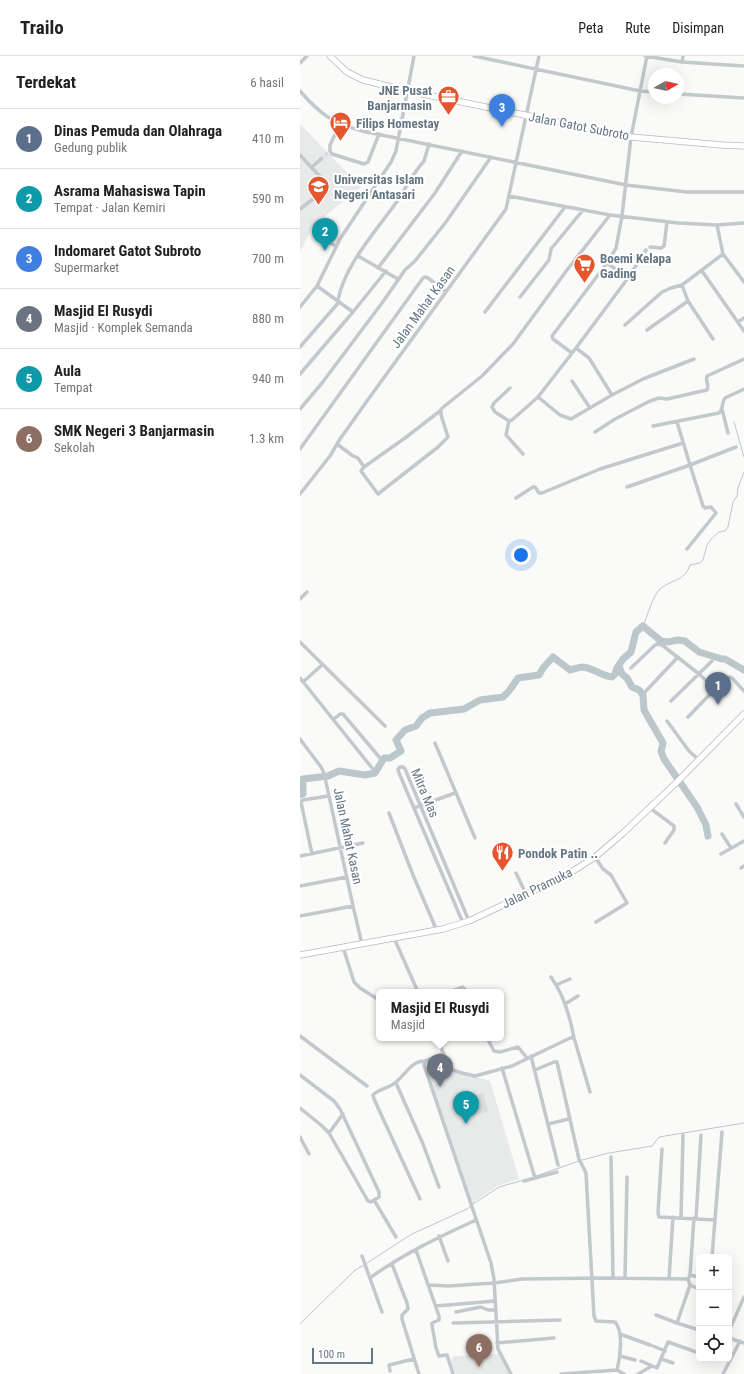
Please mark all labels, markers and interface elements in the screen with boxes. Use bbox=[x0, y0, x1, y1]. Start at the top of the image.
text: Trailo bbox=[20, 16, 64, 39]
text: Peta bbox=[578, 20, 603, 36]
text: Rute bbox=[625, 20, 650, 36]
text: Disimpan bbox=[672, 20, 724, 36]
north arrow bbox=[648, 68, 684, 104]
text: Terdekat bbox=[16, 72, 76, 92]
text: 6 hasil bbox=[250, 75, 284, 90]
place label: JNE Pusat Banjarmasin bbox=[367, 83, 432, 113]
office icon: JNE Pusat Banjarmasin bbox=[435, 84, 461, 117]
pin: 3 bbox=[489, 94, 515, 127]
street label: Jalan Gatot Subroto bbox=[527, 109, 631, 143]
hotel icon: Filips Homestay bbox=[328, 110, 354, 143]
place label: Filips Homestay bbox=[356, 116, 440, 131]
text: Dinas Pemuda dan Olahraga bbox=[54, 122, 222, 140]
text: 1 bbox=[26, 131, 32, 146]
text: 410 m bbox=[252, 131, 284, 146]
text: Gedung publik bbox=[54, 140, 127, 155]
place label: Universitas Islam Negeri Antasari bbox=[334, 172, 424, 202]
school or university icon: Universitas Islam Negeri Antasari bbox=[305, 173, 331, 206]
text: Asrama Mahasiswa Tapin bbox=[54, 182, 206, 200]
text: 2 bbox=[26, 191, 32, 206]
text: 590 m bbox=[252, 191, 284, 206]
text: Tempat · Jalan Kemiri bbox=[54, 200, 165, 215]
pin: 2 bbox=[312, 218, 338, 251]
text: Indomaret Gatot Subroto bbox=[54, 242, 201, 260]
text: 3 bbox=[26, 251, 32, 266]
text: 700 m bbox=[252, 251, 284, 266]
place label: Boemi Kelapa Gading bbox=[600, 251, 671, 281]
supermarket icon: Boemi Kelapa Gading bbox=[571, 252, 597, 285]
text: Supermarket bbox=[54, 260, 119, 275]
street label: Jalan Mahat Kasan bbox=[388, 263, 458, 351]
text: Masjid El Rusydi bbox=[54, 302, 152, 320]
text: 4 bbox=[26, 311, 32, 326]
text: 880 m bbox=[252, 311, 284, 326]
text: Masjid · Komplek Semanda bbox=[54, 320, 193, 335]
text: Aula bbox=[54, 362, 81, 380]
text: 5 bbox=[26, 371, 32, 386]
text: 940 m bbox=[252, 371, 284, 386]
text: Tempat bbox=[54, 380, 93, 395]
text: SMK Negeri 3 Banjarmasin bbox=[54, 422, 214, 440]
text: 6 bbox=[26, 431, 32, 446]
text: 1.3 km bbox=[249, 431, 284, 446]
text: Sekolah bbox=[54, 440, 95, 455]
your location bbox=[511, 545, 531, 565]
pin: 1 bbox=[705, 672, 731, 705]
street label: Mitra Mas bbox=[408, 766, 442, 820]
street label: Jalan Mahat Kasan bbox=[330, 786, 366, 886]
restaurant icon: Pondok Patin .. bbox=[489, 840, 515, 873]
place label: Pondok Patin .. bbox=[518, 846, 598, 861]
street label: Jalan Pramuka bbox=[499, 865, 575, 911]
popup bbox=[376, 989, 504, 1041]
text: Masjid El Rusydi bbox=[391, 999, 489, 1017]
text: Masjid bbox=[391, 1017, 425, 1032]
pin: 4 bbox=[427, 1054, 453, 1087]
pin: 5 bbox=[453, 1091, 479, 1124]
map controls bbox=[696, 1254, 732, 1362]
button: + bbox=[696, 1254, 732, 1290]
button: − bbox=[696, 1290, 732, 1326]
button: locate bbox=[696, 1326, 732, 1362]
pin: 6 bbox=[466, 1334, 492, 1367]
scale bar bbox=[312, 1346, 373, 1365]
text: 100 m bbox=[318, 1348, 345, 1361]

